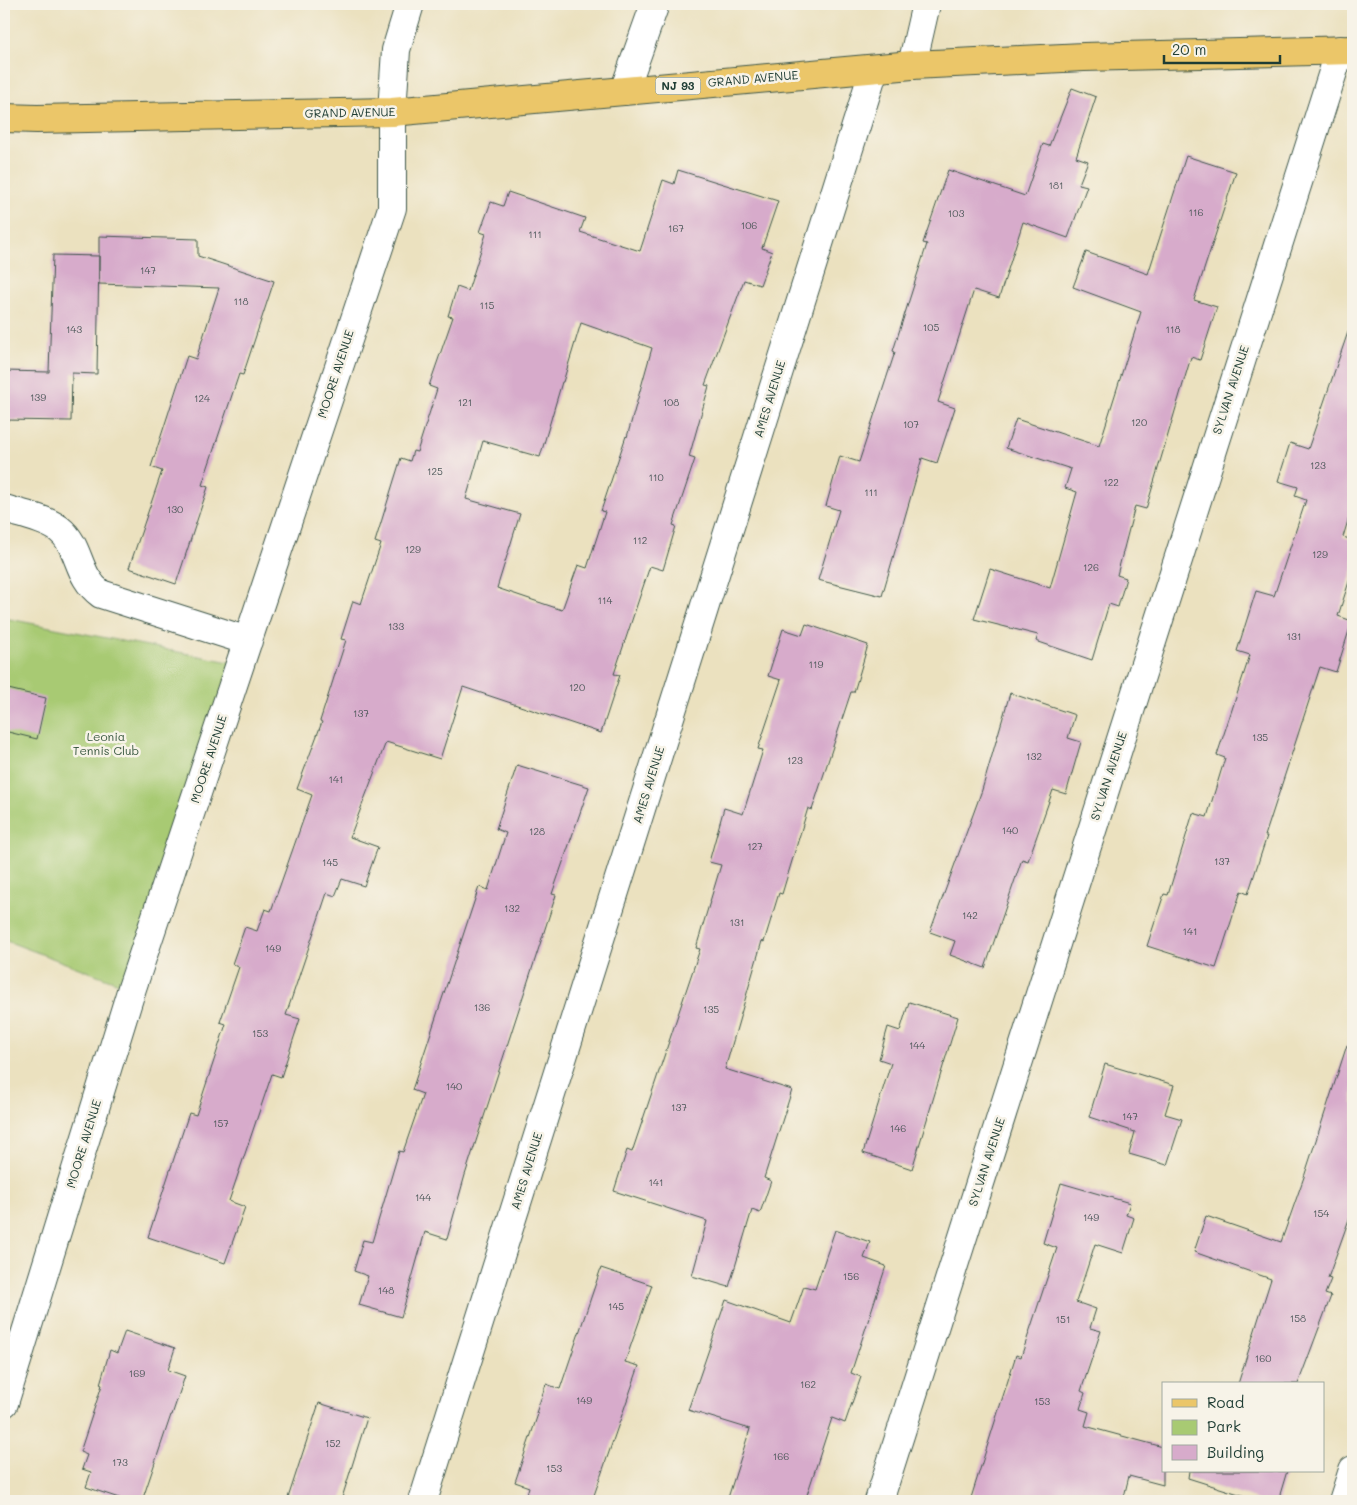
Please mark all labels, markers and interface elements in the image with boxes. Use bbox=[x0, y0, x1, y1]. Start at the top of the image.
scale bar bbox=[1164, 32, 1281, 64]
text: 20 m bbox=[1172, 39, 1206, 59]
street label: GRAND AVENUE bbox=[707, 66, 799, 90]
road number: NJ 93 bbox=[656, 78, 700, 94]
street label: GRAND AVENUE bbox=[305, 103, 396, 121]
house number: 181 bbox=[1049, 178, 1064, 192]
house number: 116 bbox=[1189, 205, 1203, 219]
house number: 103 bbox=[948, 206, 964, 220]
house number: 106 bbox=[741, 218, 757, 232]
house number: 167 bbox=[668, 221, 684, 235]
house number: 111 bbox=[528, 227, 542, 241]
house number: 147 bbox=[140, 263, 156, 277]
house number: 118 bbox=[234, 294, 249, 308]
house number: 115 bbox=[480, 298, 495, 312]
house number: 105 bbox=[923, 320, 939, 334]
house number: 143 bbox=[66, 322, 82, 336]
house number: 118 bbox=[1166, 322, 1181, 336]
street label: MOORE AVENUE bbox=[313, 327, 357, 420]
street label: SYLVAN AVENUE bbox=[1208, 343, 1252, 436]
street label: AMES AVENUE bbox=[750, 358, 788, 439]
house number: 139 bbox=[30, 390, 46, 404]
house number: 124 bbox=[194, 391, 210, 405]
house number: 121 bbox=[458, 395, 472, 409]
house number: 108 bbox=[663, 395, 679, 409]
house number: 120 bbox=[1131, 415, 1147, 429]
house number: 107 bbox=[903, 417, 920, 431]
house number: 123 bbox=[1310, 458, 1326, 472]
house number: 125 bbox=[427, 464, 443, 478]
house number: 110 bbox=[648, 470, 664, 484]
house number: 122 bbox=[1103, 475, 1119, 489]
house number: 111 bbox=[864, 485, 878, 499]
house number: 130 bbox=[167, 502, 183, 516]
house number: 112 bbox=[633, 533, 647, 547]
house number: 129 bbox=[405, 542, 421, 556]
house number: 129 bbox=[1312, 547, 1328, 561]
house number: 126 bbox=[1083, 560, 1099, 574]
house number: 114 bbox=[598, 593, 613, 607]
house number: 133 bbox=[388, 619, 404, 633]
house number: 131 bbox=[1287, 629, 1301, 643]
house number: 119 bbox=[809, 657, 824, 671]
house number: 120 bbox=[569, 680, 585, 694]
house number: 137 bbox=[353, 706, 369, 720]
street label: MOORE AVENUE bbox=[186, 712, 230, 805]
park label: Leonia Tennis Club bbox=[73, 728, 139, 758]
street label: SYLVAN AVENUE bbox=[1086, 729, 1130, 822]
house number: 135 bbox=[1252, 730, 1268, 744]
street label: AMES AVENUE bbox=[629, 744, 667, 825]
house number: 132 bbox=[1026, 749, 1042, 763]
house number: 123 bbox=[787, 753, 803, 767]
house number: 141 bbox=[329, 772, 343, 786]
house number: 140 bbox=[1002, 823, 1018, 837]
house number: 128 bbox=[529, 824, 545, 838]
house number: 127 bbox=[747, 839, 763, 853]
house number: 137 bbox=[1214, 854, 1230, 868]
house number: 145 bbox=[322, 855, 338, 869]
house number: 132 bbox=[504, 901, 520, 915]
house number: 142 bbox=[962, 908, 978, 922]
house number: 131 bbox=[730, 915, 744, 929]
house number: 141 bbox=[1183, 924, 1197, 938]
house number: 149 bbox=[265, 941, 281, 955]
house number: 136 bbox=[474, 1000, 490, 1014]
house number: 135 bbox=[703, 1002, 719, 1016]
house number: 153 bbox=[252, 1026, 268, 1040]
house number: 144 bbox=[909, 1038, 925, 1052]
house number: 140 bbox=[446, 1079, 462, 1093]
street label: MOORE AVENUE bbox=[62, 1097, 104, 1190]
house number: 137 bbox=[671, 1100, 687, 1114]
house number: 147 bbox=[1122, 1109, 1138, 1123]
street label: SYLVAN AVENUE bbox=[964, 1115, 1008, 1208]
house number: 157 bbox=[213, 1116, 229, 1130]
house number: 146 bbox=[890, 1121, 906, 1135]
street label: AMES AVENUE bbox=[507, 1130, 545, 1211]
house number: 141 bbox=[649, 1175, 663, 1189]
house number: 144 bbox=[415, 1190, 431, 1204]
house number: 154 bbox=[1313, 1206, 1329, 1220]
house number: 149 bbox=[1083, 1210, 1099, 1224]
house number: 156 bbox=[843, 1269, 859, 1283]
house number: 148 bbox=[378, 1283, 394, 1297]
house number: 145 bbox=[608, 1299, 624, 1313]
house number: 158 bbox=[1290, 1311, 1306, 1325]
house number: 151 bbox=[1056, 1312, 1070, 1326]
house number: 160 bbox=[1255, 1351, 1271, 1365]
house number: 169 bbox=[129, 1366, 145, 1380]
house number: 162 bbox=[800, 1377, 816, 1391]
legend bbox=[1162, 1382, 1324, 1472]
text: Road bbox=[1207, 1392, 1244, 1412]
house number: 149 bbox=[576, 1393, 592, 1407]
house number: 153 bbox=[1034, 1394, 1050, 1408]
text: Park bbox=[1207, 1416, 1241, 1436]
house number: 152 bbox=[325, 1436, 341, 1450]
text: Building bbox=[1207, 1442, 1264, 1462]
house number: 166 bbox=[773, 1449, 789, 1463]
house number: 173 bbox=[112, 1455, 128, 1469]
house number: 153 bbox=[546, 1461, 562, 1475]

